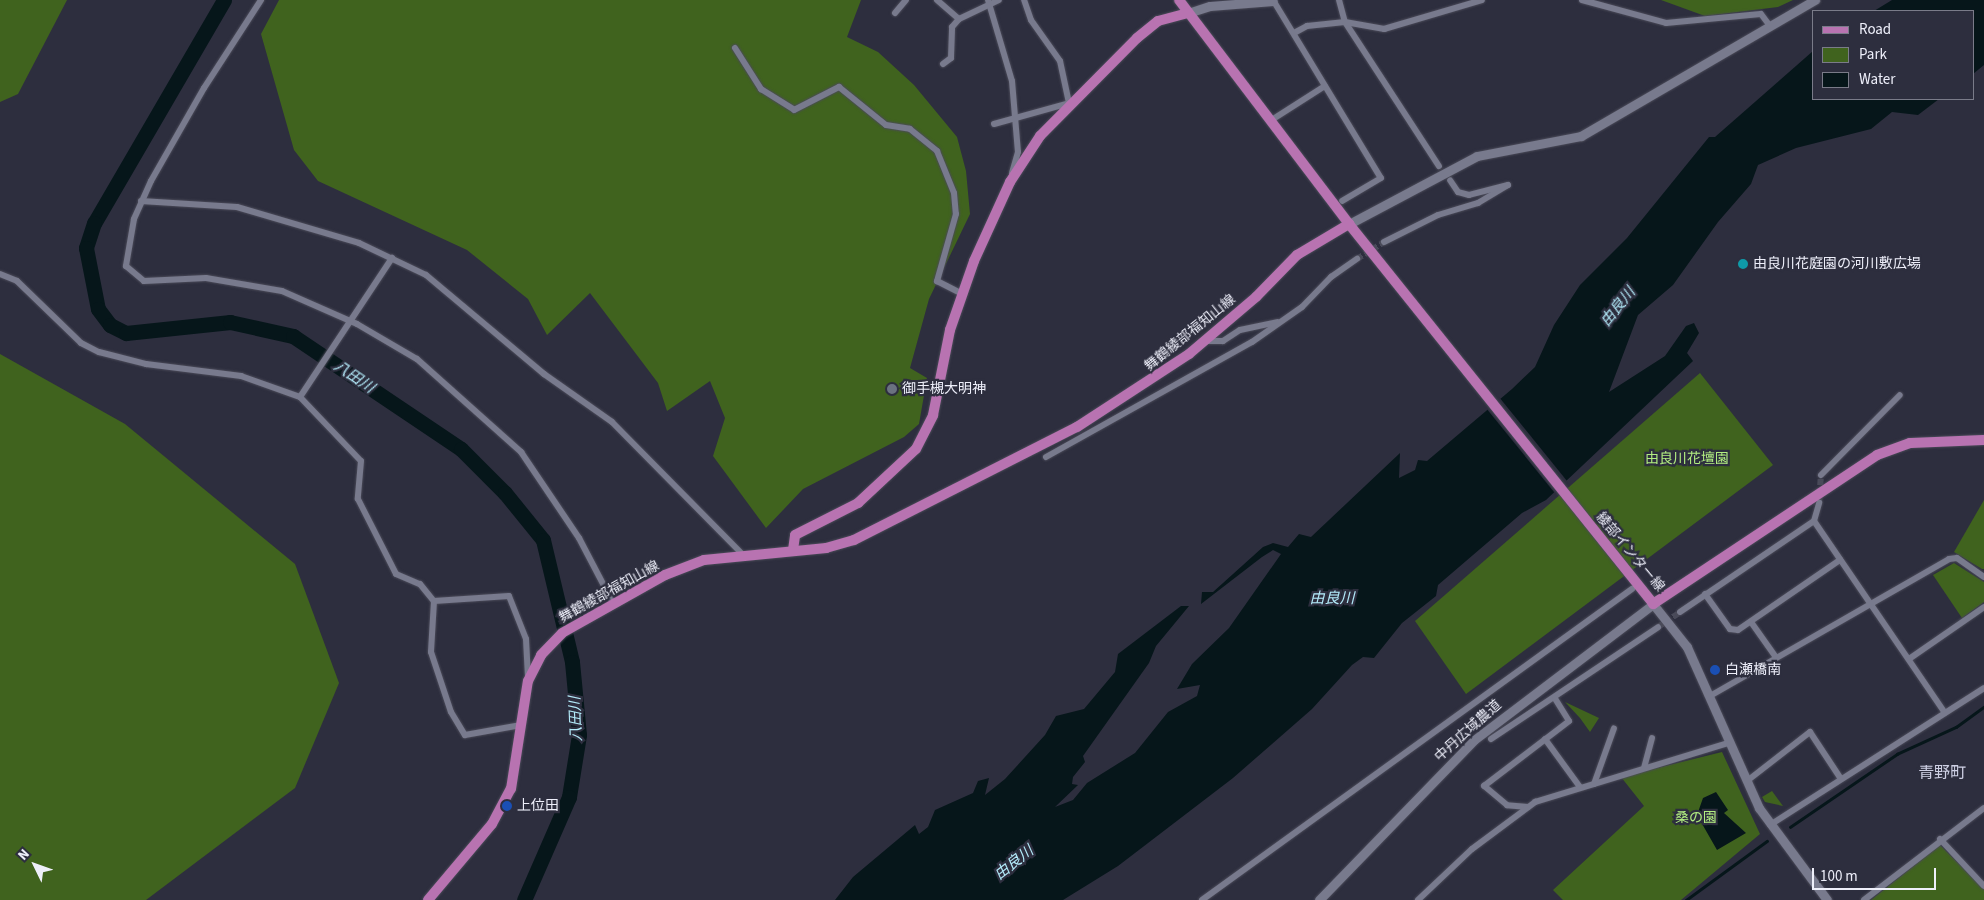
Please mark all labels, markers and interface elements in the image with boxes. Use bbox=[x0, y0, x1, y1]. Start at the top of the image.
legend bbox=[1812, 10, 1974, 100]
text: Road bbox=[1859, 19, 1891, 40]
text: Park bbox=[1859, 44, 1887, 65]
text: Water bbox=[1859, 69, 1895, 90]
place label: 由良川花庭園の河川敷広場 bbox=[1753, 256, 1921, 272]
marker: 由良川花庭園の河川敷広場 bbox=[1737, 258, 1749, 270]
water label: 由良川 bbox=[1597, 284, 1639, 330]
street label: 舞鶴綾部福知山線 bbox=[1141, 291, 1239, 375]
water label: 八田川 bbox=[330, 357, 378, 397]
place label: 御手槻大明神 bbox=[902, 381, 986, 397]
marker: 御手槻大明神 bbox=[886, 383, 898, 395]
park label: 由良川花壇園 bbox=[1645, 451, 1729, 467]
street label: 綾部インター線 bbox=[1592, 509, 1668, 595]
street label: 舞鶴綾部福知山線 bbox=[556, 558, 662, 626]
water label: 由良川 bbox=[1310, 590, 1354, 608]
place label: 白瀬橋南 bbox=[1725, 662, 1781, 678]
marker: 白瀬橋南 bbox=[1709, 664, 1721, 676]
water label: 八田川 bbox=[566, 696, 586, 742]
street label: 中丹広域農道 bbox=[1431, 697, 1505, 765]
district label: 青野町 bbox=[1918, 763, 1966, 783]
place label: 上位田 bbox=[517, 798, 559, 814]
marker: 上位田 bbox=[501, 800, 513, 812]
park label: 桑の園 bbox=[1675, 810, 1717, 826]
north arrow bbox=[10, 840, 60, 890]
water label: 由良川 bbox=[991, 842, 1037, 884]
text: N bbox=[13, 845, 34, 865]
scale bar bbox=[1814, 858, 1938, 890]
text: 100 m bbox=[1820, 866, 1858, 887]

